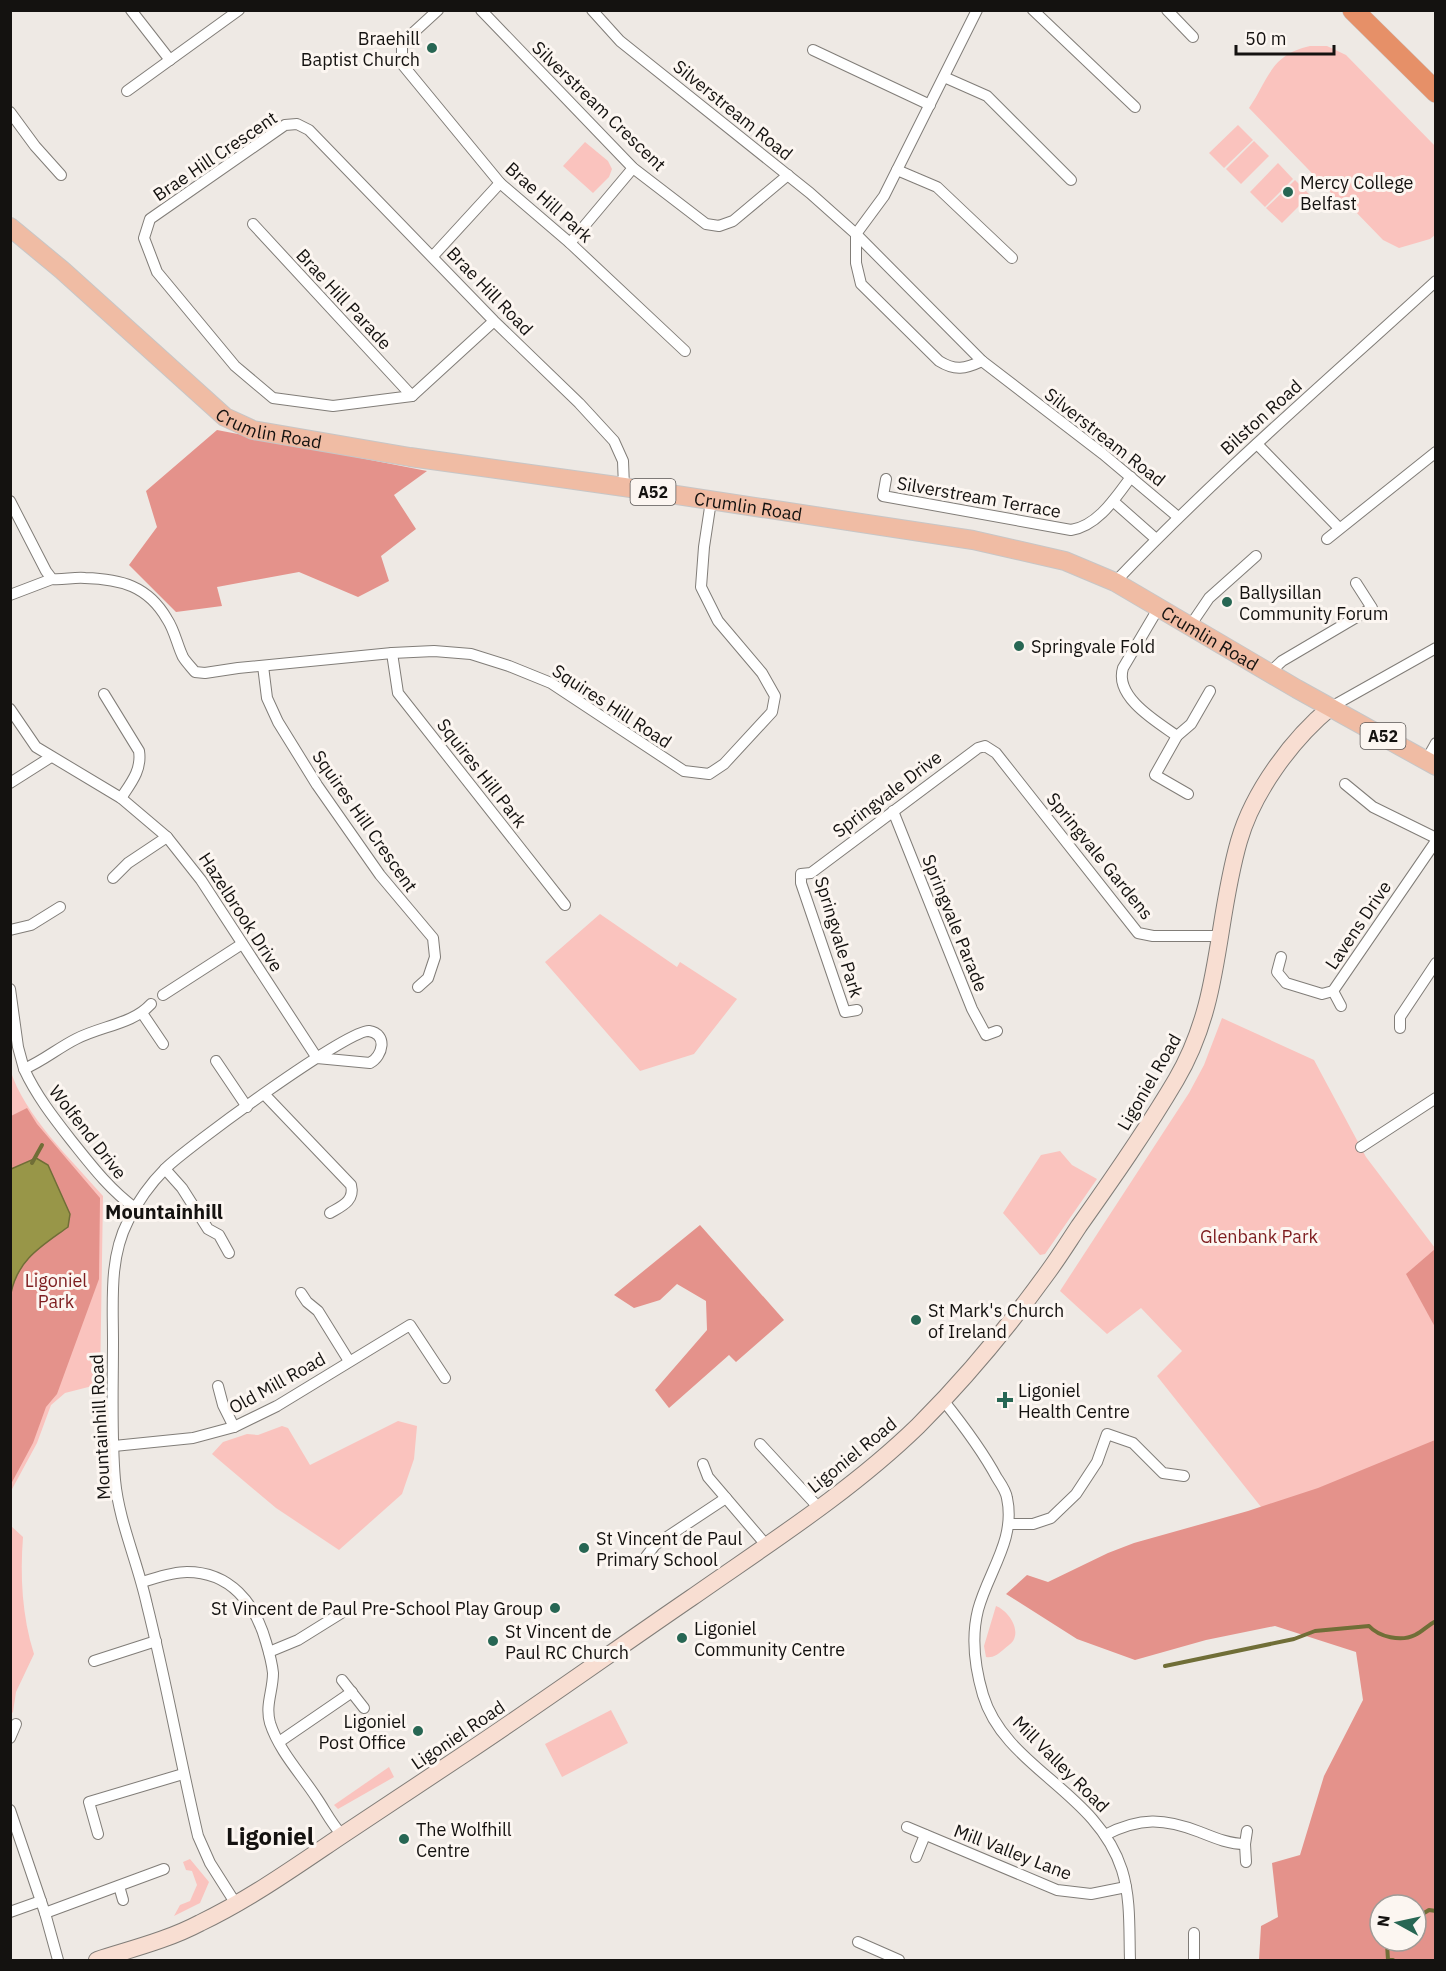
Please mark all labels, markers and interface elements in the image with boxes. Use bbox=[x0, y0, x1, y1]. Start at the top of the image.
scale bar bbox=[1236, 18, 1334, 56]
place label: Braehill Baptist Church bbox=[301, 27, 420, 71]
text: 50 m bbox=[1245, 27, 1287, 50]
street label: Silverstream Crescent bbox=[527, 36, 671, 176]
marker: Braehill Baptist Church bbox=[425, 41, 439, 55]
street label: Silverstream Road bbox=[669, 55, 797, 165]
street label: Brae Hill Crescent bbox=[148, 106, 282, 206]
street label: Brae Hill Park bbox=[501, 157, 598, 248]
place label: Mercy College Belfast bbox=[1300, 171, 1414, 215]
marker: Mercy College Belfast bbox=[1281, 185, 1295, 199]
street label: Brae Hill Road bbox=[442, 242, 538, 340]
street label: Brae Hill Parade bbox=[291, 244, 397, 354]
street label: Bilston Road bbox=[1215, 374, 1307, 460]
street label: Silverstream Road bbox=[1040, 383, 1170, 491]
street label: Crumlin Road bbox=[211, 403, 324, 453]
street label: Silverstream Terrace bbox=[895, 471, 1063, 523]
road number: A52 bbox=[630, 479, 676, 505]
street label: Crumlin Road bbox=[693, 486, 804, 525]
place label: Ballysillan Community Forum bbox=[1239, 581, 1388, 625]
marker: Ballysillan Community Forum bbox=[1220, 595, 1234, 609]
street label: Crumlin Road bbox=[1157, 600, 1263, 675]
place label: Springvale Fold bbox=[1031, 635, 1155, 658]
marker: Springvale Fold bbox=[1012, 639, 1026, 653]
street label: Squires Hill Road bbox=[548, 659, 676, 753]
street label: Squires Hill Park bbox=[432, 714, 532, 833]
road number: A52 bbox=[1360, 723, 1406, 749]
street label: Springvale Drive bbox=[828, 745, 946, 843]
street label: Squires Hill Crescent bbox=[307, 746, 423, 896]
street label: Springvale Gardens bbox=[1042, 788, 1158, 924]
street label: Hazelbrook Drive bbox=[194, 848, 288, 976]
street label: Springvale Parade bbox=[917, 851, 993, 995]
street label: Springvale Park bbox=[810, 874, 868, 1001]
street label: Lavens Drive bbox=[1320, 876, 1396, 974]
street label: Ligoniel Road bbox=[1112, 1029, 1186, 1135]
street label: Wolfend Drive bbox=[44, 1080, 132, 1184]
district label: Mountainhill bbox=[105, 1198, 223, 1225]
park label: Glenbank Park bbox=[1200, 1225, 1318, 1248]
park label: Ligoniel Park bbox=[25, 1269, 87, 1313]
place label: St Mark's Church of Ireland bbox=[928, 1299, 1064, 1343]
marker: St Mark's Church of Ireland bbox=[909, 1313, 923, 1327]
street label: Old Mill Road bbox=[225, 1347, 329, 1419]
street label: Mountainhill Road bbox=[85, 1354, 115, 1500]
place label: Ligoniel Health Centre bbox=[1018, 1379, 1130, 1423]
marker: Ligoniel Health Centre bbox=[996, 1391, 1014, 1409]
street label: Ligoniel Road bbox=[803, 1412, 901, 1498]
place label: St Vincent de Paul Primary School bbox=[596, 1527, 742, 1571]
marker: St Vincent de Paul Primary School bbox=[577, 1541, 591, 1555]
place label: St Vincent de Paul Pre-School Play Group bbox=[211, 1597, 543, 1620]
marker: St Vincent de Paul Pre-School Play Group bbox=[548, 1601, 562, 1615]
place label: Ligoniel Community Centre bbox=[694, 1617, 845, 1661]
place label: St Vincent de Paul RC Church bbox=[505, 1620, 629, 1664]
marker: Ligoniel Community Centre bbox=[675, 1631, 689, 1645]
marker: St Vincent de Paul RC Church bbox=[486, 1634, 500, 1648]
street label: Ligoniel Road bbox=[407, 1695, 509, 1775]
place label: Ligoniel Post Office bbox=[319, 1710, 406, 1754]
street label: Mill Valley Road bbox=[1008, 1711, 1114, 1817]
marker: Ligoniel Post Office bbox=[411, 1724, 425, 1738]
place label: The Wolfhill Centre bbox=[416, 1818, 512, 1862]
street label: Mill Valley Lane bbox=[951, 1819, 1075, 1885]
district label: Ligoniel bbox=[226, 1820, 314, 1852]
marker: The Wolfhill Centre bbox=[397, 1832, 411, 1846]
north arrow bbox=[1368, 1893, 1428, 1953]
text: N bbox=[1372, 1914, 1394, 1928]

